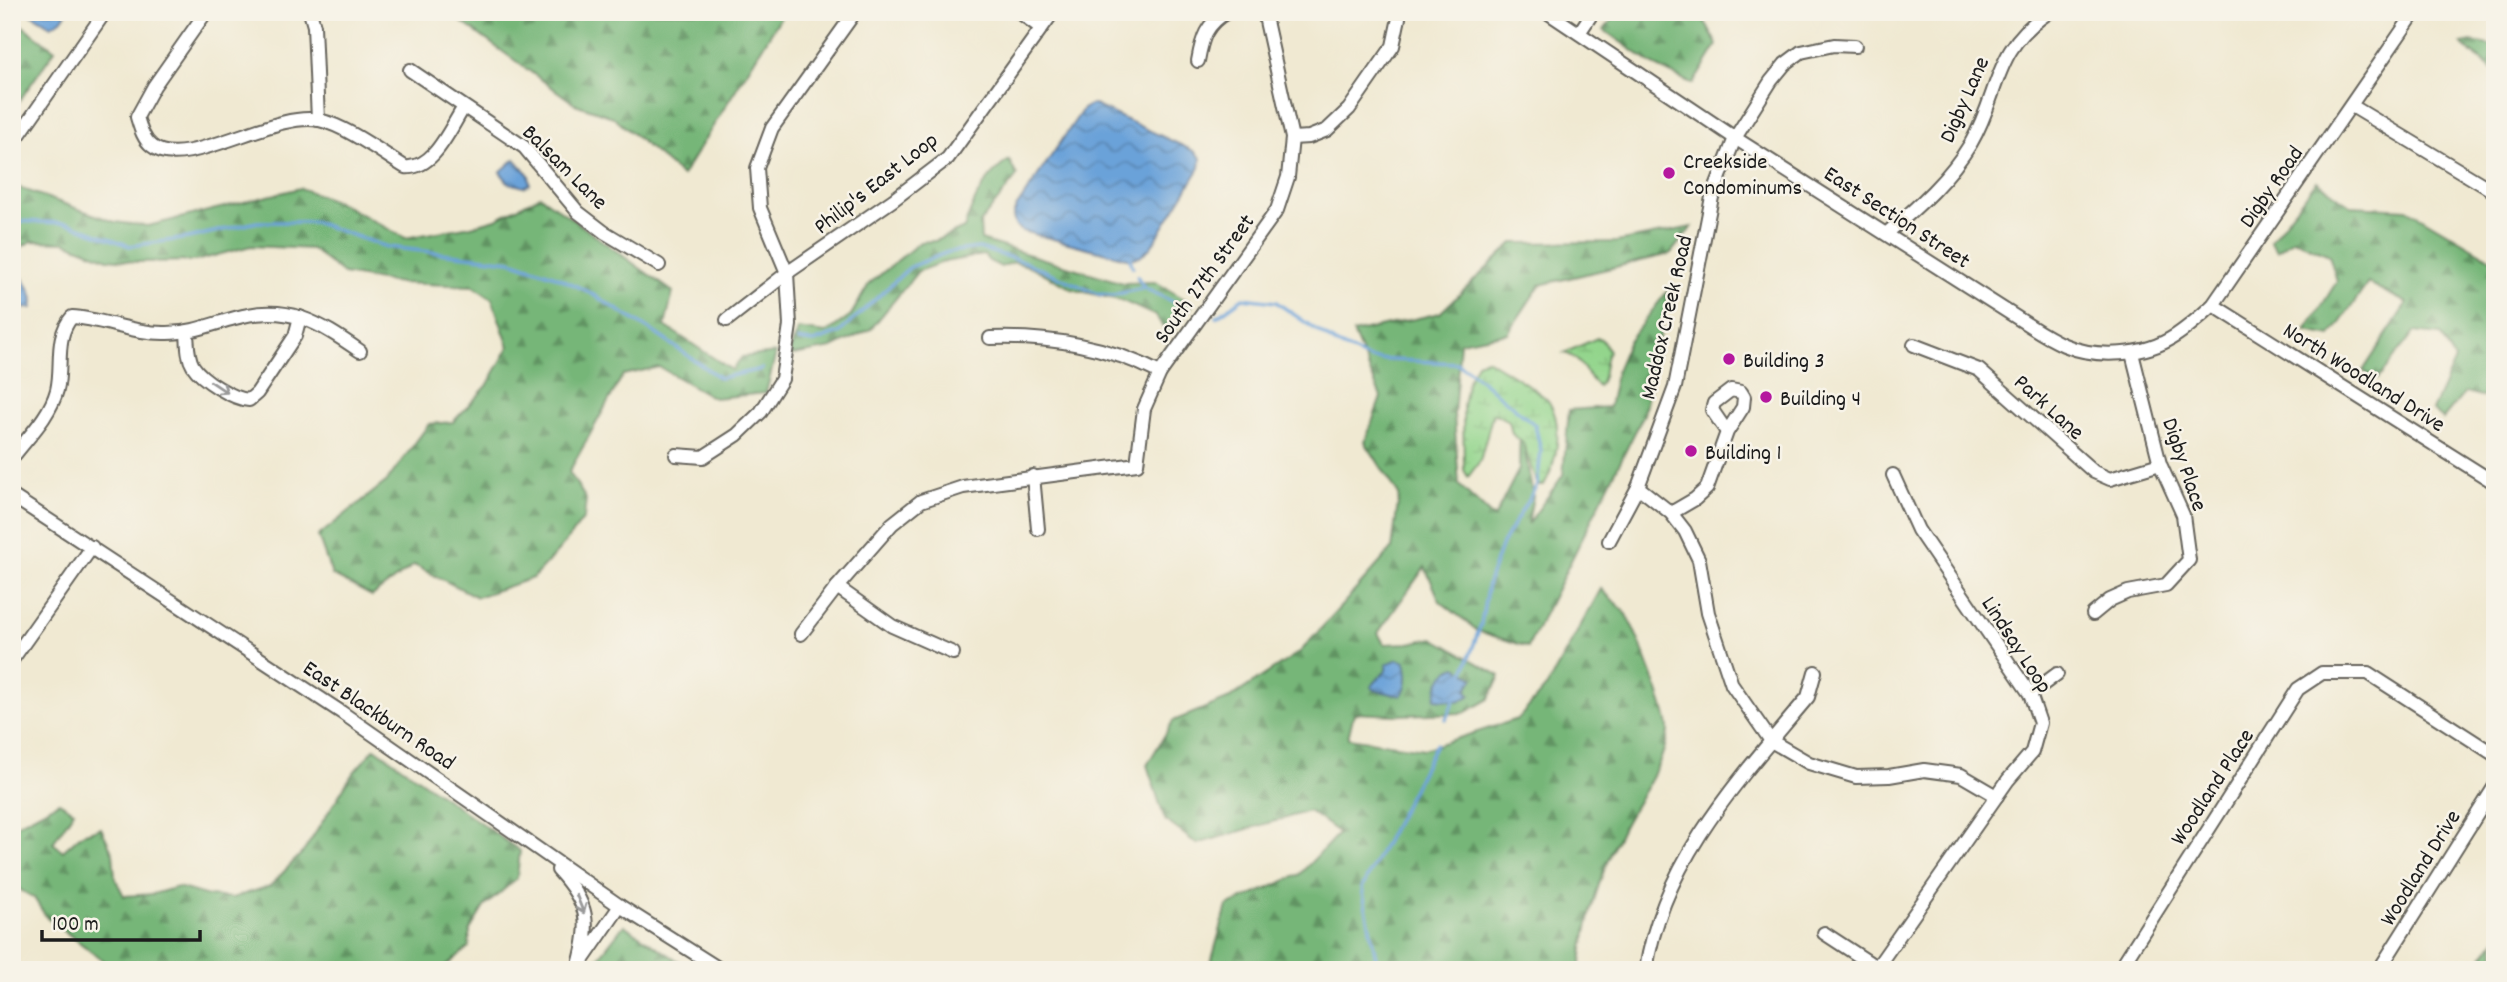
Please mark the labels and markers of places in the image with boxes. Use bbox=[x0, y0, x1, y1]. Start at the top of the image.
place label: Creekside Condominums bbox=[1683, 147, 1802, 206]
marker: Creekside Condominums bbox=[1661, 165, 1677, 181]
place label: Building 3 bbox=[1743, 346, 1825, 379]
marker: Building 3 bbox=[1721, 351, 1737, 367]
place label: Building 4 bbox=[1780, 384, 1861, 417]
marker: Building 4 bbox=[1758, 389, 1774, 405]
place label: Building 1 bbox=[1705, 438, 1782, 471]
marker: Building 1 bbox=[1683, 443, 1699, 459]

